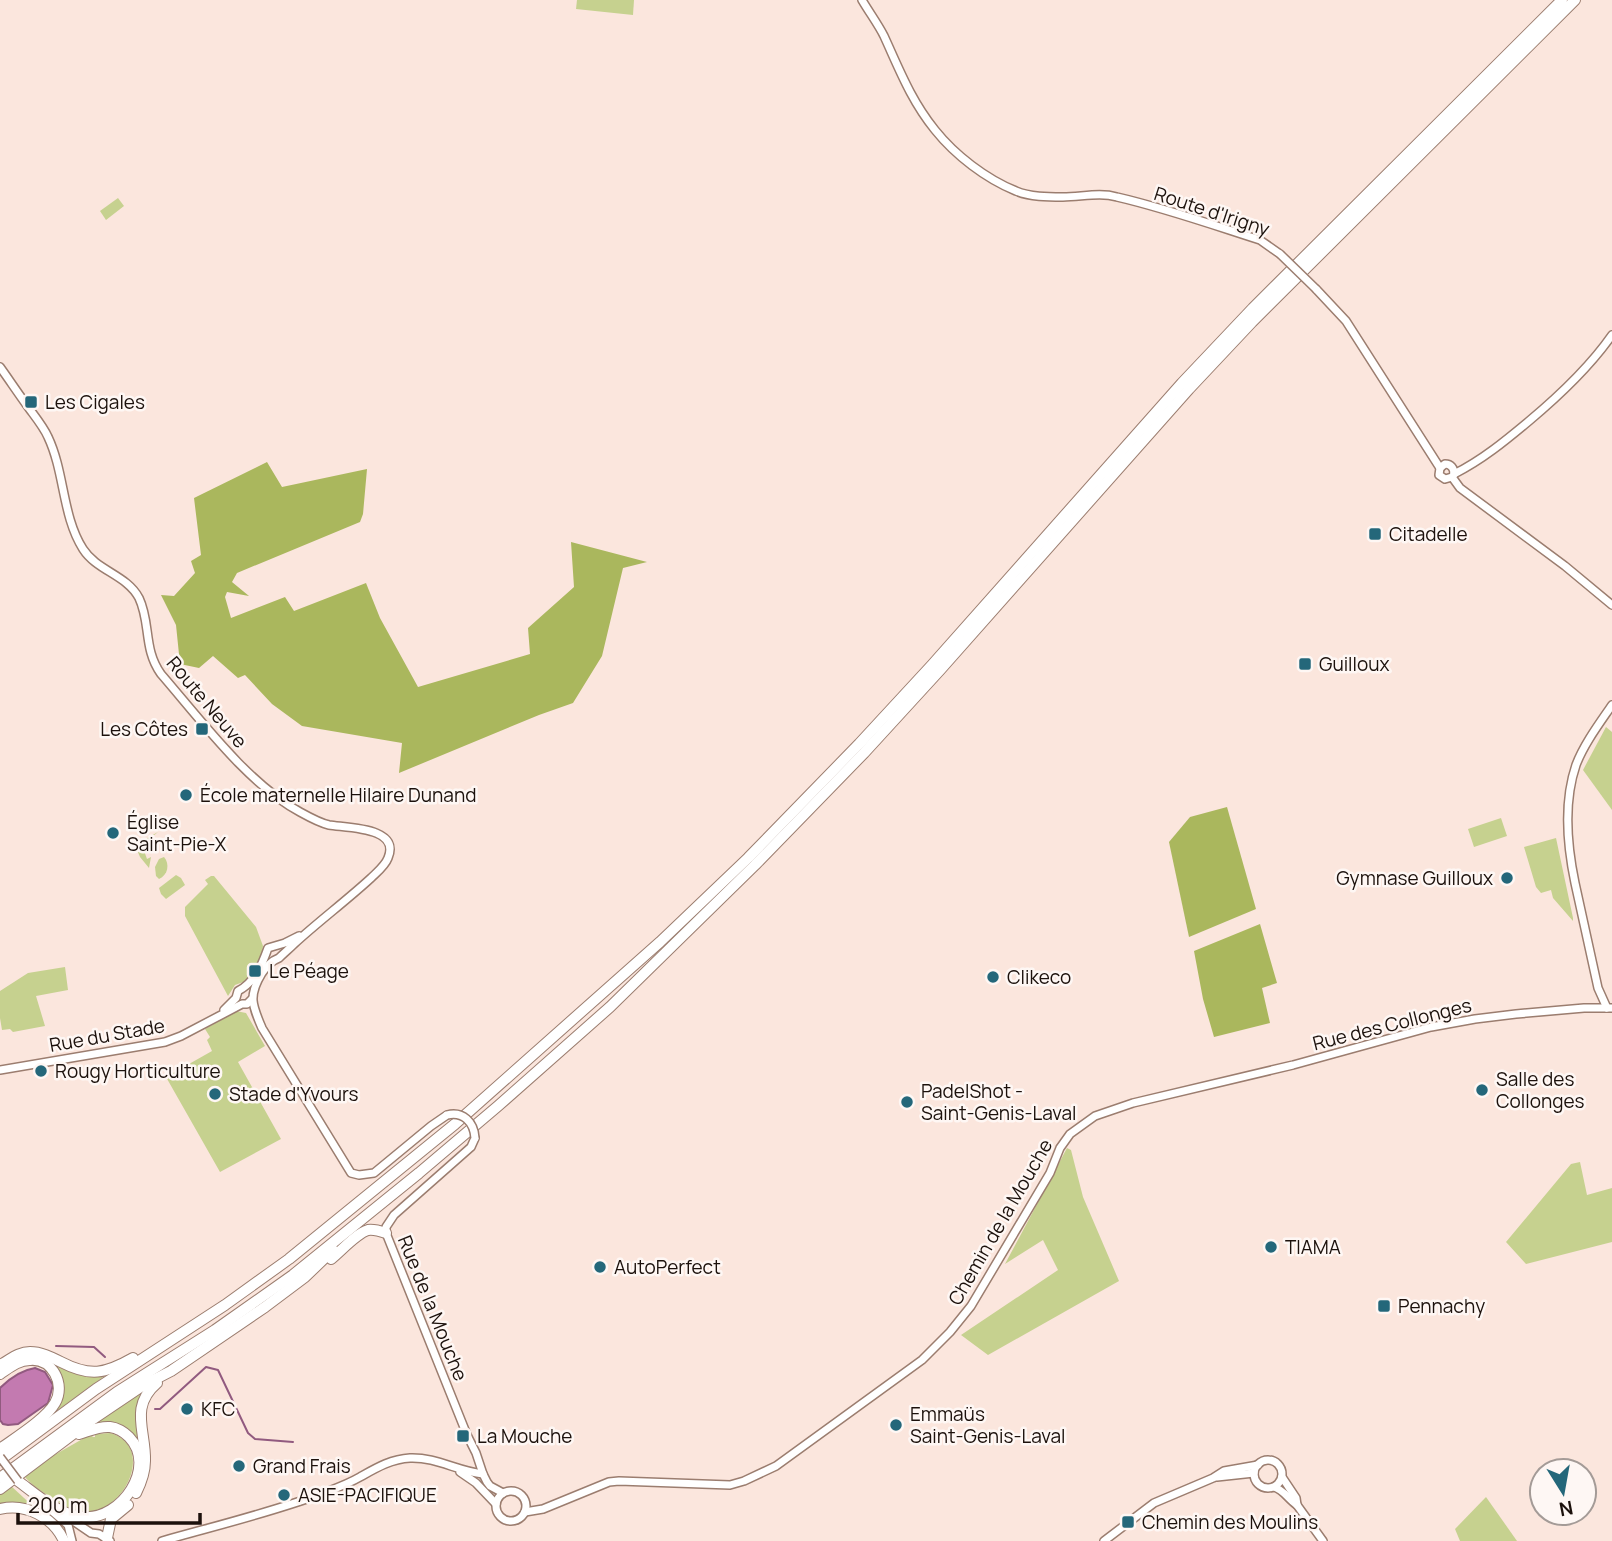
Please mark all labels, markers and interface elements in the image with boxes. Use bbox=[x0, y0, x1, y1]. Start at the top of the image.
street label: Route d'Irigny bbox=[1151, 180, 1273, 242]
place label: Les Cigales bbox=[45, 389, 145, 415]
marker: Les Cigales bbox=[23, 394, 39, 410]
place label: Citadelle bbox=[1389, 521, 1468, 547]
marker: Citadelle bbox=[1367, 526, 1383, 542]
street label: Route Neuve bbox=[161, 651, 253, 753]
place label: Guilloux bbox=[1319, 651, 1390, 677]
marker: Guilloux bbox=[1297, 656, 1313, 672]
place label: Les Côtes bbox=[100, 716, 188, 742]
marker: Les Côtes bbox=[194, 721, 210, 737]
place label: École maternelle Hilaire Dunand bbox=[200, 782, 476, 808]
marker: École maternelle Hilaire Dunand bbox=[178, 787, 194, 803]
place label: Église Saint-Pie-X bbox=[127, 809, 227, 857]
marker: Église Saint-Pie-X bbox=[105, 825, 121, 841]
place label: Gymnase Guilloux bbox=[1336, 865, 1493, 891]
marker: Gymnase Guilloux bbox=[1499, 870, 1515, 886]
place label: Le Péage bbox=[269, 958, 349, 984]
marker: Le Péage bbox=[247, 963, 263, 979]
place label: Clikeco bbox=[1007, 964, 1071, 990]
marker: Clikeco bbox=[985, 969, 1001, 985]
street label: Rue des Collonges bbox=[1310, 992, 1474, 1056]
street label: Rue du Stade bbox=[47, 1012, 167, 1058]
place label: Rougy Horticulture bbox=[55, 1058, 221, 1084]
marker: Rougy Horticulture bbox=[33, 1063, 49, 1079]
place label: Salle des Collonges bbox=[1496, 1066, 1585, 1114]
place label: PadelShot - Saint-Genis-Laval bbox=[921, 1078, 1076, 1126]
place label: Stade d'Yvours bbox=[229, 1081, 359, 1107]
marker: Salle des Collonges bbox=[1474, 1082, 1490, 1098]
marker: Stade d'Yvours bbox=[207, 1086, 223, 1102]
marker: PadelShot - Saint-Genis-Laval bbox=[899, 1094, 915, 1110]
street label: Chemin de la Mouche bbox=[942, 1134, 1058, 1310]
street label: Rue de la Mouche bbox=[392, 1231, 474, 1385]
place label: TIAMA bbox=[1285, 1234, 1341, 1260]
marker: TIAMA bbox=[1263, 1239, 1279, 1255]
place label: AutoPerfect bbox=[614, 1254, 721, 1280]
marker: AutoPerfect bbox=[592, 1259, 608, 1275]
place label: Pennachy bbox=[1398, 1293, 1485, 1319]
marker: Pennachy bbox=[1376, 1298, 1392, 1314]
place label: KFC bbox=[201, 1396, 235, 1422]
marker: KFC bbox=[179, 1401, 195, 1417]
place label: Emmaüs Saint-Genis-Laval bbox=[910, 1401, 1065, 1449]
marker: Emmaüs Saint-Genis-Laval bbox=[888, 1417, 904, 1433]
place label: La Mouche bbox=[477, 1423, 572, 1449]
marker: La Mouche bbox=[455, 1428, 471, 1444]
place label: Grand Frais bbox=[253, 1453, 351, 1479]
north arrow bbox=[1528, 1457, 1598, 1527]
marker: Grand Frais bbox=[231, 1458, 247, 1474]
scale bar bbox=[18, 1482, 200, 1526]
place label: ASIE-PACIFIQUE bbox=[298, 1482, 437, 1508]
marker: ASIE-PACIFIQUE bbox=[276, 1487, 292, 1503]
text: 200 m bbox=[28, 1491, 88, 1519]
text: N bbox=[1557, 1495, 1575, 1523]
place label: Chemin des Moulins bbox=[1142, 1509, 1318, 1535]
marker: Chemin des Moulins bbox=[1120, 1514, 1136, 1530]

